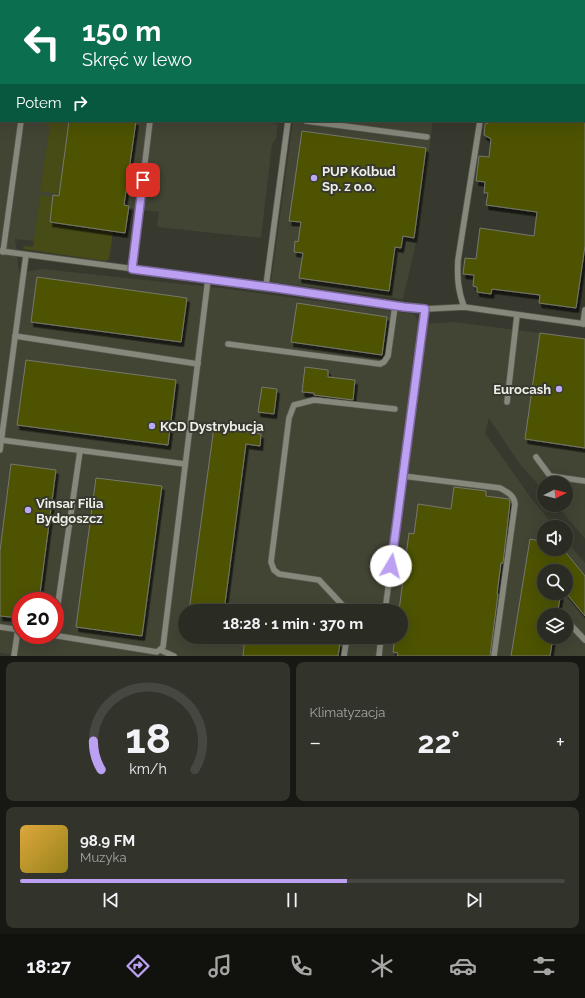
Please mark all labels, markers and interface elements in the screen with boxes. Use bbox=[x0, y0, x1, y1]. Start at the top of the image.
text: 150 m bbox=[82, 15, 161, 48]
icon: left bbox=[16, 16, 68, 68]
text: Skręć w lewo bbox=[82, 49, 192, 70]
icon: right bbox=[69, 92, 91, 114]
text: Potem bbox=[16, 94, 61, 112]
pin bbox=[126, 163, 160, 197]
place label: PUP Kolbud Sp. z o.o. bbox=[322, 164, 396, 194]
icon: arrive bbox=[132, 169, 154, 191]
marker: PUP Kolbud Sp. z o.o. bbox=[309, 173, 319, 183]
place label: Eurocash bbox=[493, 382, 551, 397]
marker: Eurocash bbox=[554, 384, 564, 394]
place label: KCD Dystrybucja bbox=[160, 419, 264, 434]
marker: KCD Dystrybucja bbox=[147, 421, 157, 431]
north arrow bbox=[537, 476, 573, 512]
map controls bbox=[537, 476, 573, 644]
place label: Vinsar Filia Bydgoszcz bbox=[36, 496, 104, 526]
marker: Vinsar Filia Bydgoszcz bbox=[23, 505, 33, 515]
button: sound bbox=[537, 520, 573, 556]
position arrow bbox=[370, 545, 412, 587]
button: search bbox=[537, 564, 573, 600]
speed limit sign: 20 bbox=[12, 592, 64, 644]
button: layers bbox=[537, 608, 573, 644]
text: 18:28 · 1 min · 370 m bbox=[223, 615, 363, 633]
text: Klimatyzacja bbox=[310, 705, 385, 720]
text: 18 bbox=[125, 713, 171, 762]
text: 22° bbox=[418, 725, 460, 760]
text: − bbox=[310, 729, 321, 755]
text: + bbox=[556, 729, 565, 755]
text: km/h bbox=[129, 760, 167, 776]
text: 98.9 FM bbox=[80, 832, 135, 850]
text: Muzyka bbox=[80, 850, 127, 865]
icon: previous bbox=[100, 889, 122, 911]
icon: pause bbox=[281, 889, 303, 911]
icon: next bbox=[463, 889, 485, 911]
icon: directions bbox=[124, 952, 152, 980]
icon: music bbox=[206, 952, 234, 980]
icon: phone bbox=[287, 952, 315, 980]
icon: climate bbox=[368, 952, 396, 980]
icon: car bbox=[449, 952, 477, 980]
icon: filters bbox=[530, 952, 558, 980]
text: 18:27 bbox=[27, 956, 71, 977]

